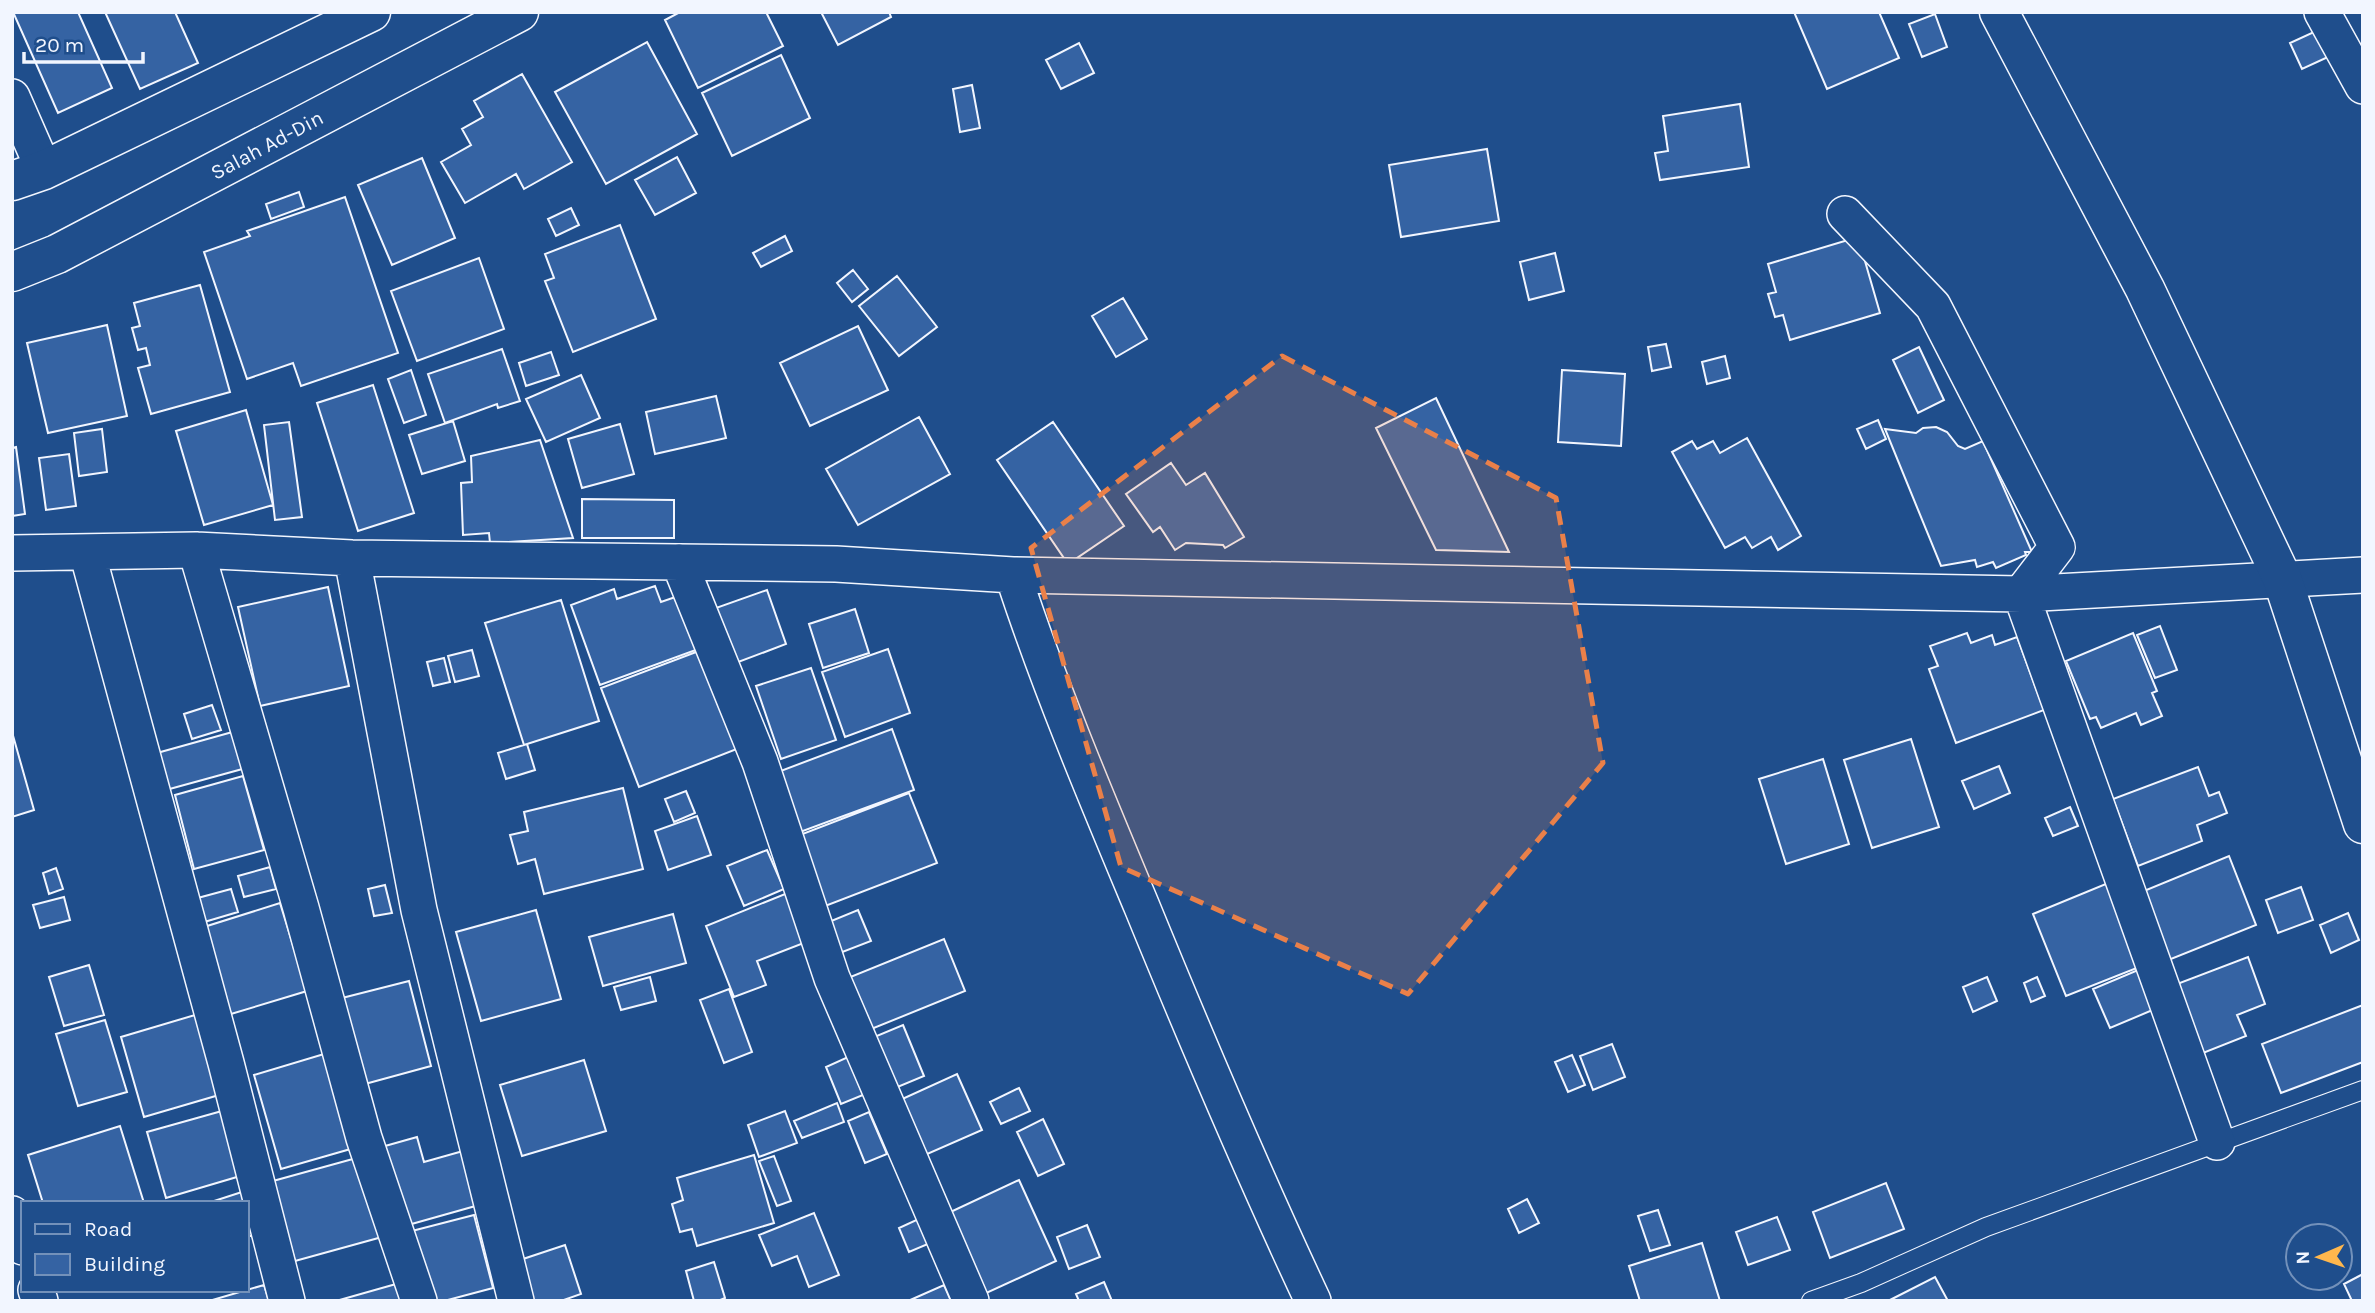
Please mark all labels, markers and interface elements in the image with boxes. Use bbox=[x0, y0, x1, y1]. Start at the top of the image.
scale bar bbox=[24, 21, 144, 65]
text: 20 m bbox=[35, 33, 84, 57]
street label: Salah Ad-Din bbox=[207, 105, 327, 185]
legend bbox=[21, 1201, 248, 1292]
text: Road bbox=[84, 1217, 132, 1241]
north arrow bbox=[2284, 1222, 2354, 1292]
text: N bbox=[2292, 1250, 2314, 1265]
text: Building bbox=[84, 1252, 165, 1276]

